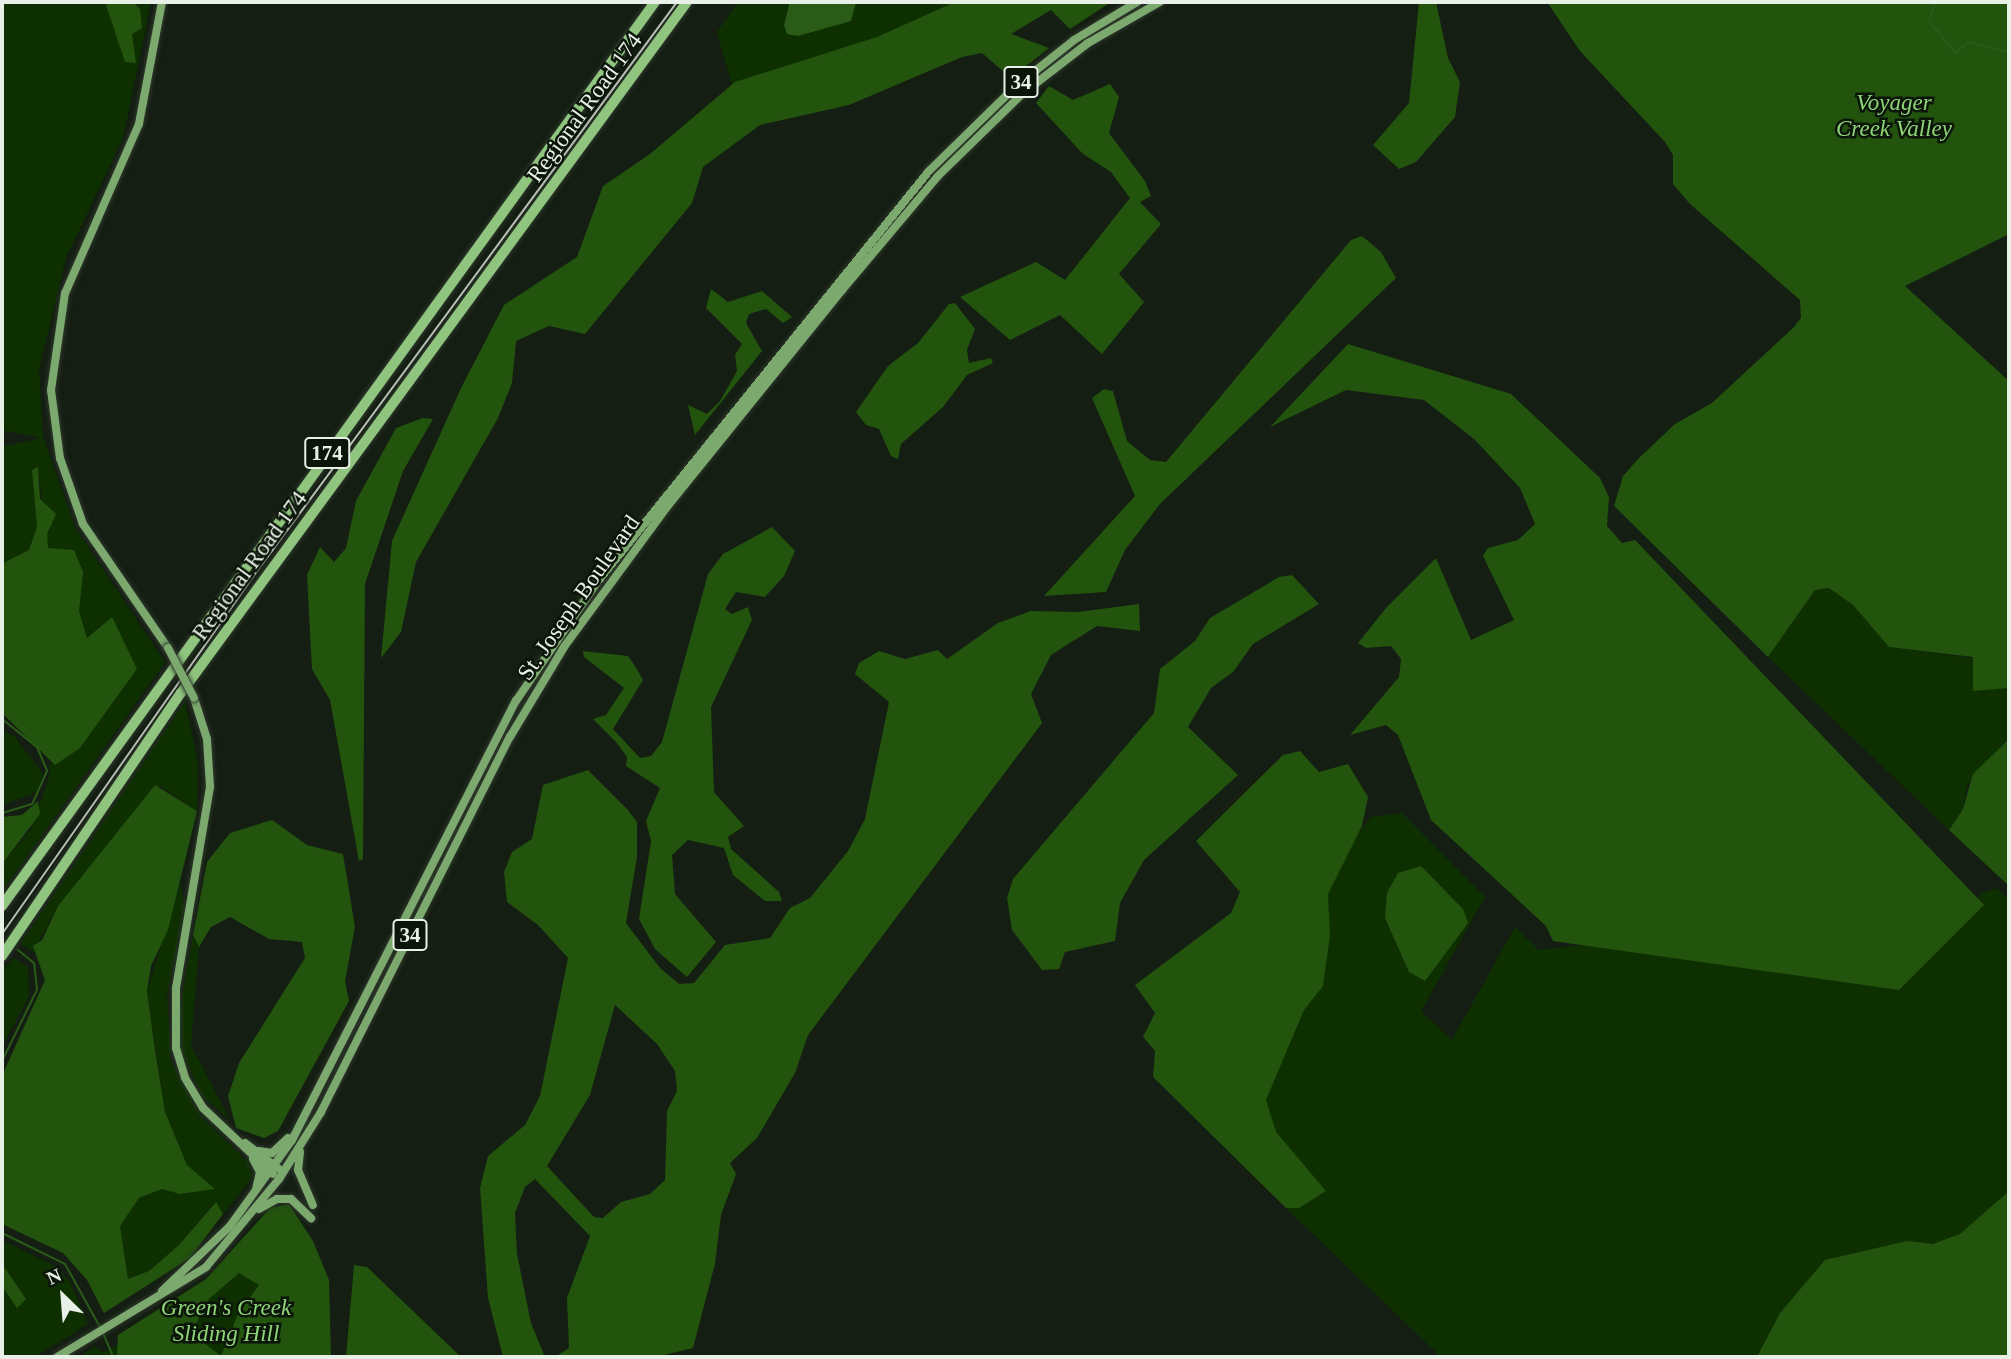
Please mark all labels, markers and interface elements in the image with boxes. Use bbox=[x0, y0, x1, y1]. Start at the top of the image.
street label: Regional Road 174 bbox=[522, 28, 648, 188]
road number: 34 bbox=[1004, 64, 1038, 100]
park label: Voyager Creek Valley bbox=[1836, 89, 1952, 143]
road number: 174 bbox=[304, 435, 350, 470]
street label: Regional Road 174 bbox=[187, 486, 313, 646]
street label: St. Joseph Boulevard bbox=[512, 510, 646, 686]
road number: 34 bbox=[392, 918, 428, 953]
north arrow bbox=[28, 1261, 98, 1331]
text: N bbox=[43, 1264, 65, 1289]
park label: Green's Creek Sliding Hill bbox=[161, 1294, 291, 1348]

